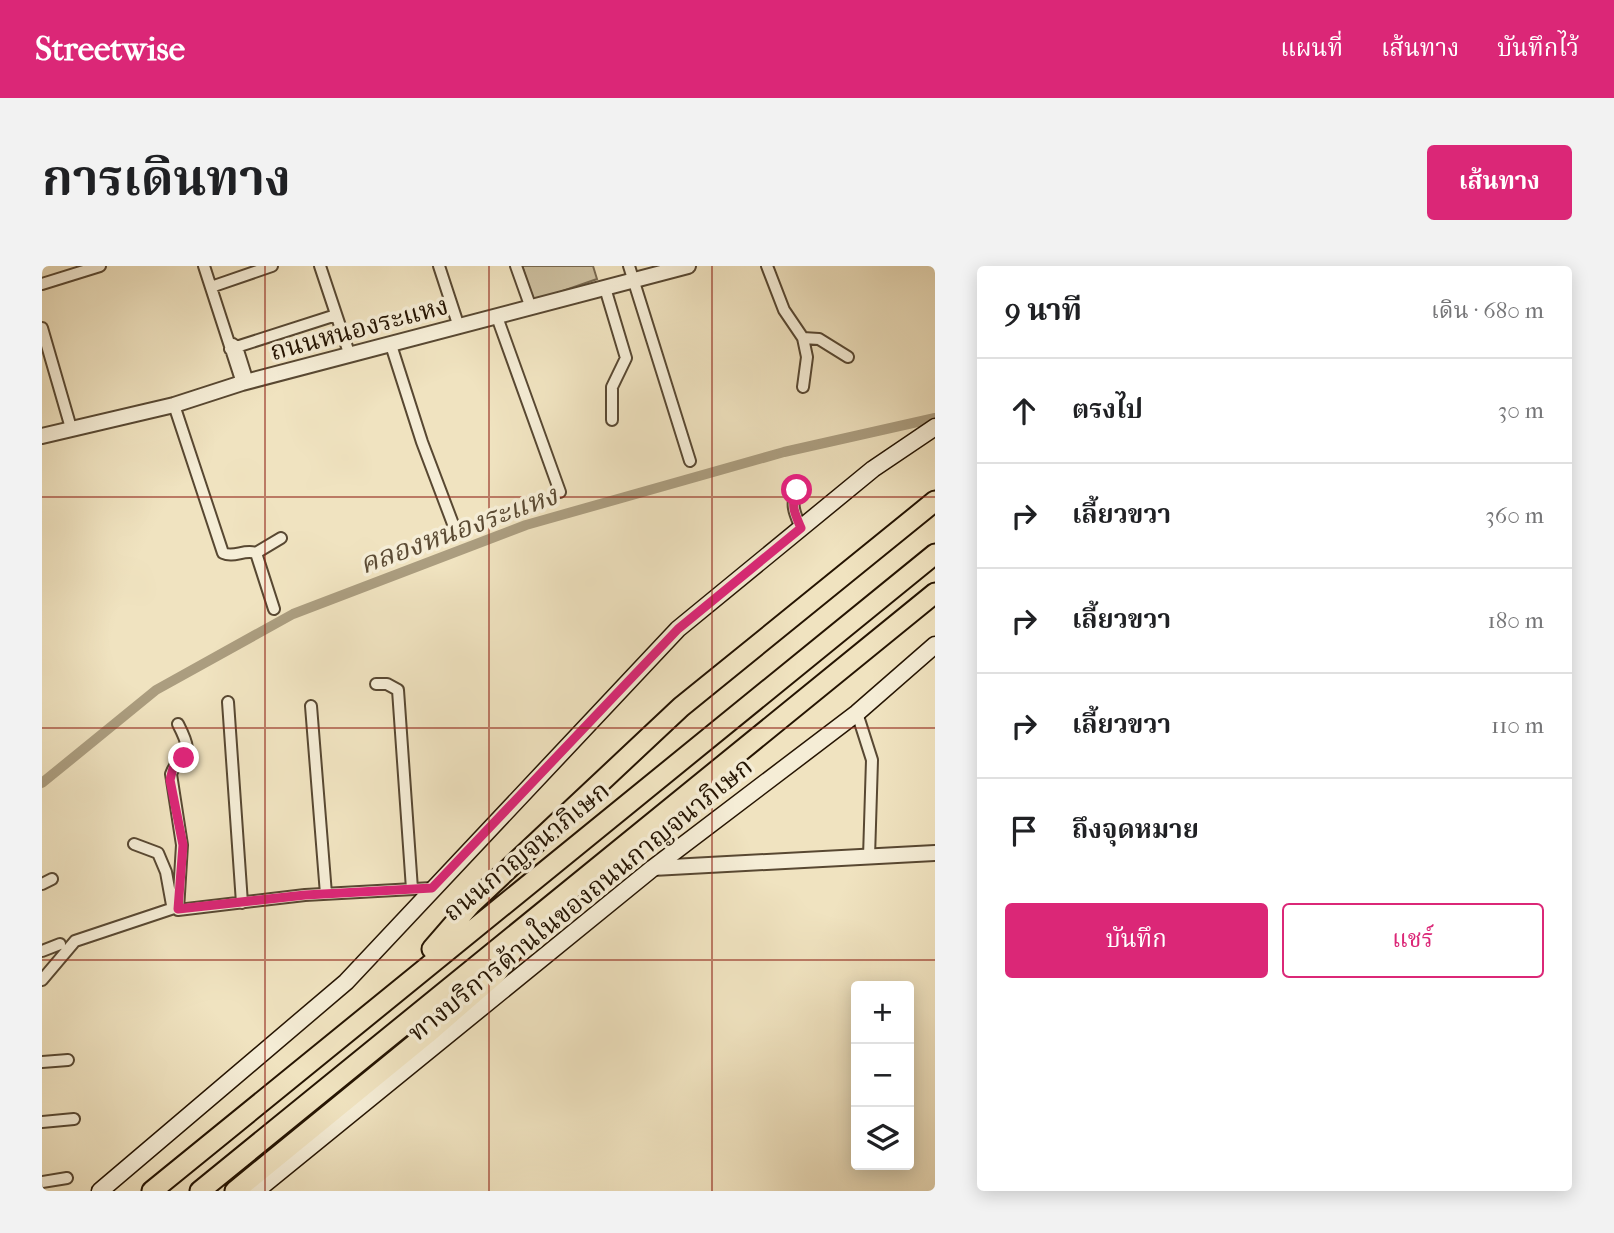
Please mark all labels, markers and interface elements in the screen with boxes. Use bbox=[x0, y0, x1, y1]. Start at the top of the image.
text: Streetwise bbox=[35, 30, 185, 69]
text: แผนที่ bbox=[1280, 34, 1343, 62]
text: เส้นทาง bbox=[1381, 34, 1459, 62]
text: บันทึกไว้ bbox=[1497, 34, 1579, 62]
button: เส้นทาง bbox=[1427, 145, 1572, 220]
text: การเดินทาง bbox=[42, 150, 291, 208]
street label: ถนนหนองระแหง bbox=[267, 290, 452, 367]
text: 9 นาที bbox=[1005, 293, 1082, 328]
text: เดิน · 680 m bbox=[1431, 297, 1544, 324]
icon: ahead bbox=[1005, 392, 1043, 430]
text: ตรงไป bbox=[1072, 394, 1143, 425]
text: 30 m bbox=[1498, 397, 1544, 424]
route start bbox=[781, 474, 812, 505]
water label: คลองหนองระแหง bbox=[355, 478, 563, 581]
icon: right bbox=[1005, 497, 1043, 535]
text: เลี้ยวขวา bbox=[1072, 499, 1171, 530]
text: 360 m bbox=[1485, 502, 1544, 529]
icon: right bbox=[1005, 602, 1043, 640]
text: เลี้ยวขวา bbox=[1072, 604, 1171, 635]
text: 180 m bbox=[1487, 607, 1544, 634]
icon: right bbox=[1005, 707, 1043, 745]
text: เลี้ยวขวา bbox=[1072, 709, 1171, 740]
text: 110 m bbox=[1491, 712, 1544, 739]
route end bbox=[168, 742, 199, 773]
street label: ทางบริการด้านในของถนนกาญจนาภิเษก bbox=[400, 748, 759, 1048]
street label: ถนนกาญจนาภิเษก bbox=[437, 775, 616, 928]
icon: arrive bbox=[1005, 812, 1043, 850]
text: ถึงจุดหมาย bbox=[1072, 814, 1199, 845]
button: บันทึก bbox=[1005, 903, 1268, 978]
button: แชร์ bbox=[1282, 903, 1544, 978]
map controls bbox=[851, 981, 914, 1170]
button: + bbox=[851, 981, 914, 1044]
button: − bbox=[851, 1044, 914, 1107]
button: layers bbox=[851, 1107, 914, 1170]

